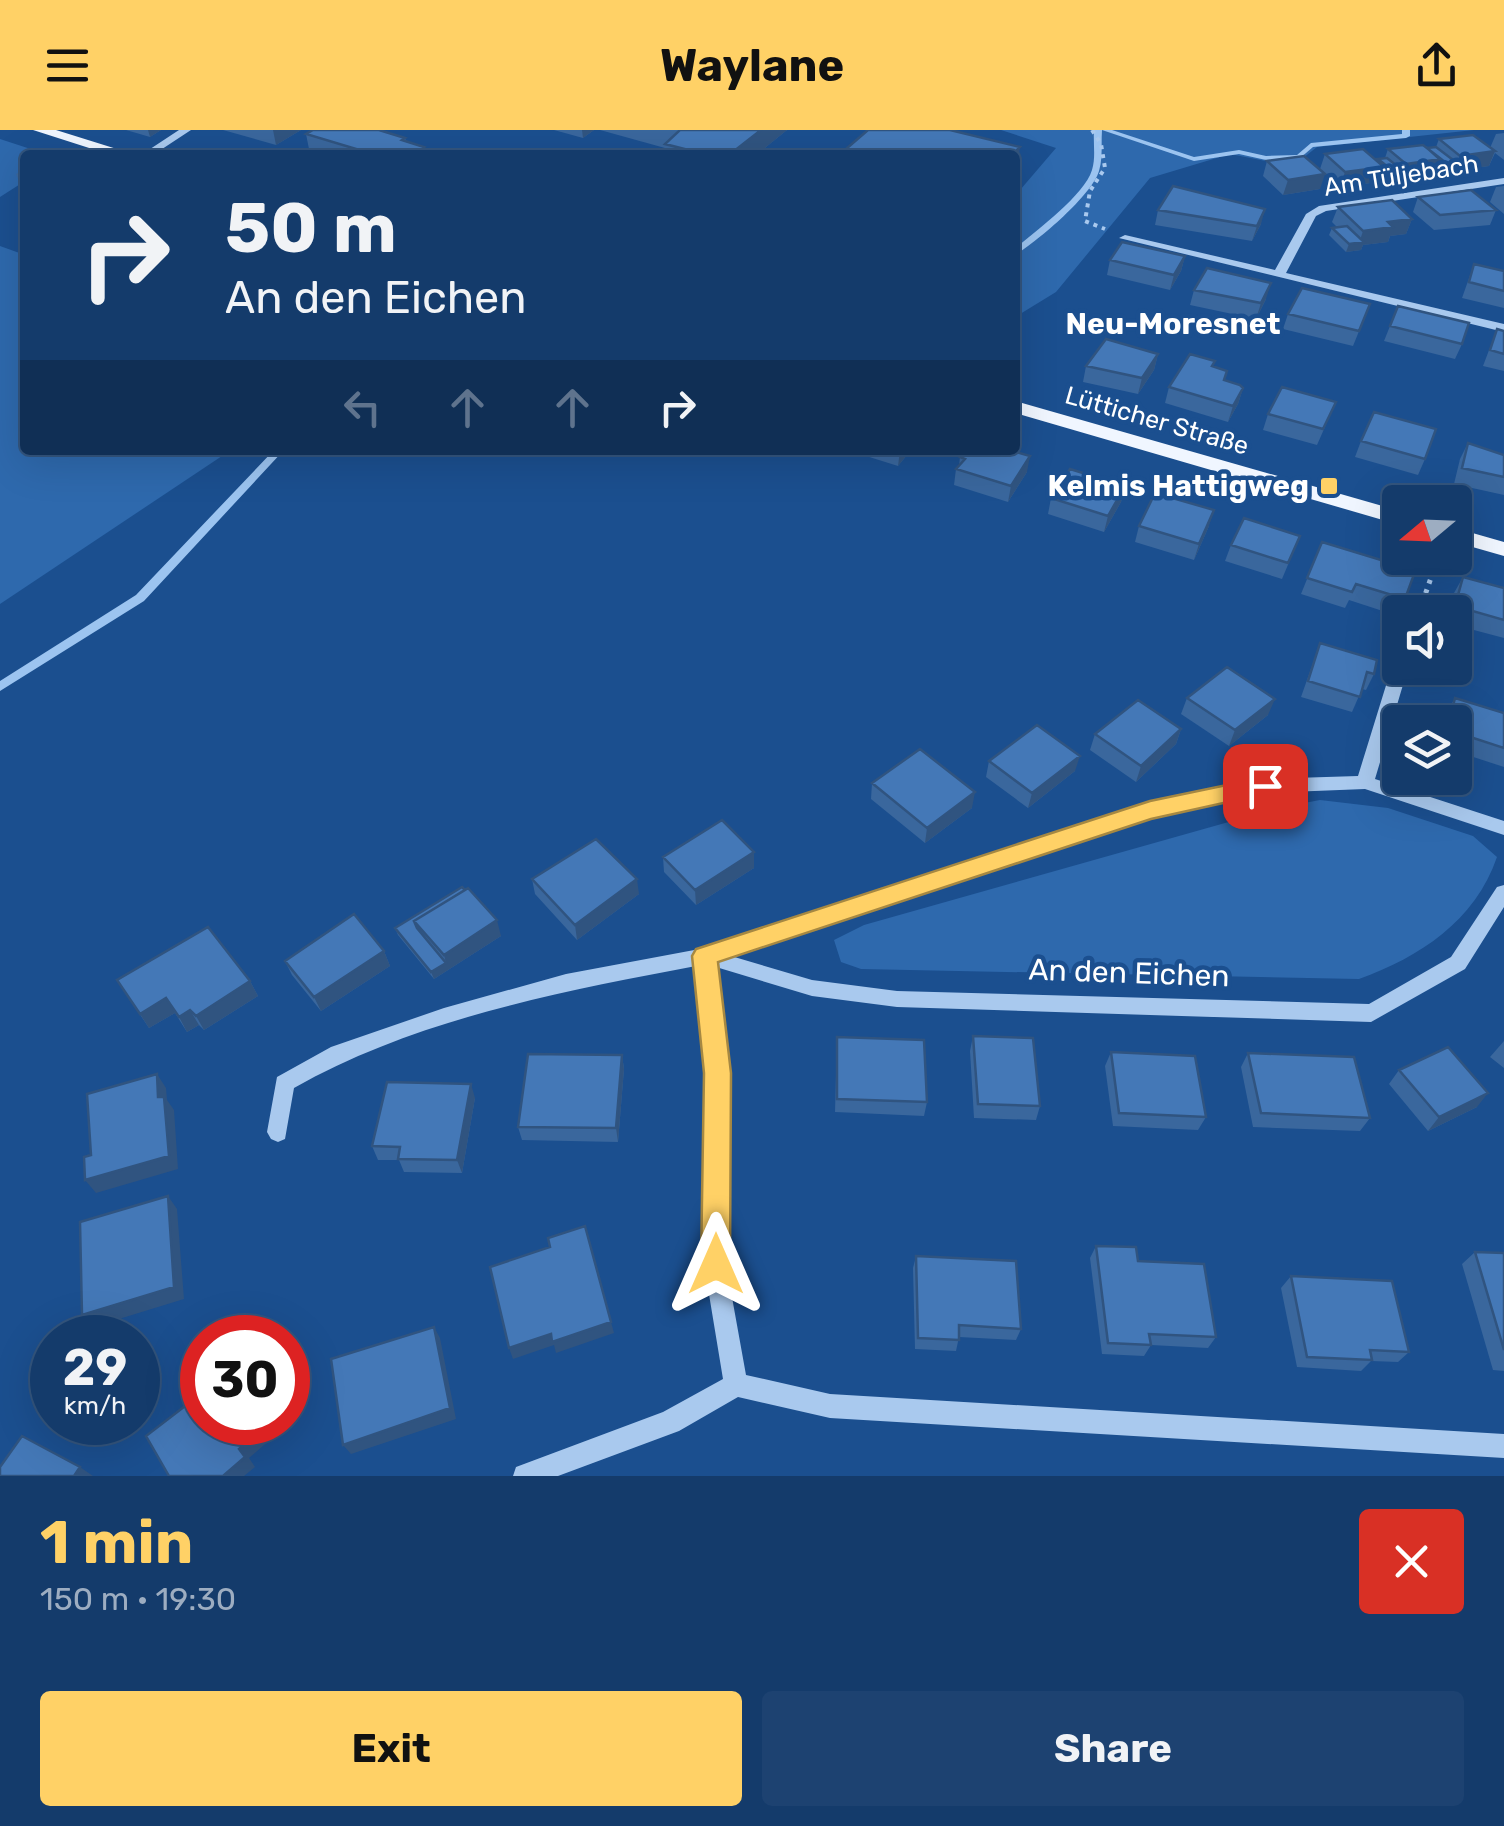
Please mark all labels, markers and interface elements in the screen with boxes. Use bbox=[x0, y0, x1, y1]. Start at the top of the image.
icon: menu bbox=[40, 38, 95, 93]
icon: share bbox=[1409, 38, 1464, 93]
text: Waylane bbox=[660, 39, 844, 92]
street label: Am Tüljebach bbox=[1322, 149, 1480, 202]
text: 50 m bbox=[225, 187, 397, 270]
icon: right bbox=[60, 190, 190, 320]
text: An den Eichen bbox=[225, 271, 527, 324]
district label: Neu-Moresnet bbox=[1066, 306, 1280, 342]
icon: left bbox=[335, 380, 390, 435]
icon: ahead bbox=[440, 380, 495, 435]
icon: ahead bbox=[545, 380, 600, 435]
icon: right bbox=[650, 380, 705, 435]
street label: Lütticher Straße bbox=[1062, 380, 1252, 461]
place label: Kelmis Hattigweg bbox=[1047, 468, 1309, 504]
marker: Kelmis Hattigweg bbox=[1318, 475, 1340, 497]
north arrow bbox=[1382, 485, 1472, 575]
map controls bbox=[1382, 485, 1472, 795]
button: sound bbox=[1382, 595, 1472, 685]
button: layers bbox=[1382, 705, 1472, 795]
pin bbox=[1223, 744, 1308, 829]
icon: arrive bbox=[1238, 759, 1293, 814]
street label: An den Eichen bbox=[1028, 952, 1230, 994]
position arrow bbox=[664, 1212, 768, 1316]
speed limit sign: 30 bbox=[180, 1315, 310, 1445]
text: 29 bbox=[63, 1338, 127, 1398]
text: km/h bbox=[64, 1391, 126, 1420]
text: 1 min bbox=[40, 1507, 193, 1578]
button: close bbox=[1359, 1509, 1464, 1614]
text: 150 m · 19:30 bbox=[40, 1580, 236, 1618]
button: Exit bbox=[40, 1691, 742, 1806]
button: Share bbox=[762, 1691, 1464, 1806]

